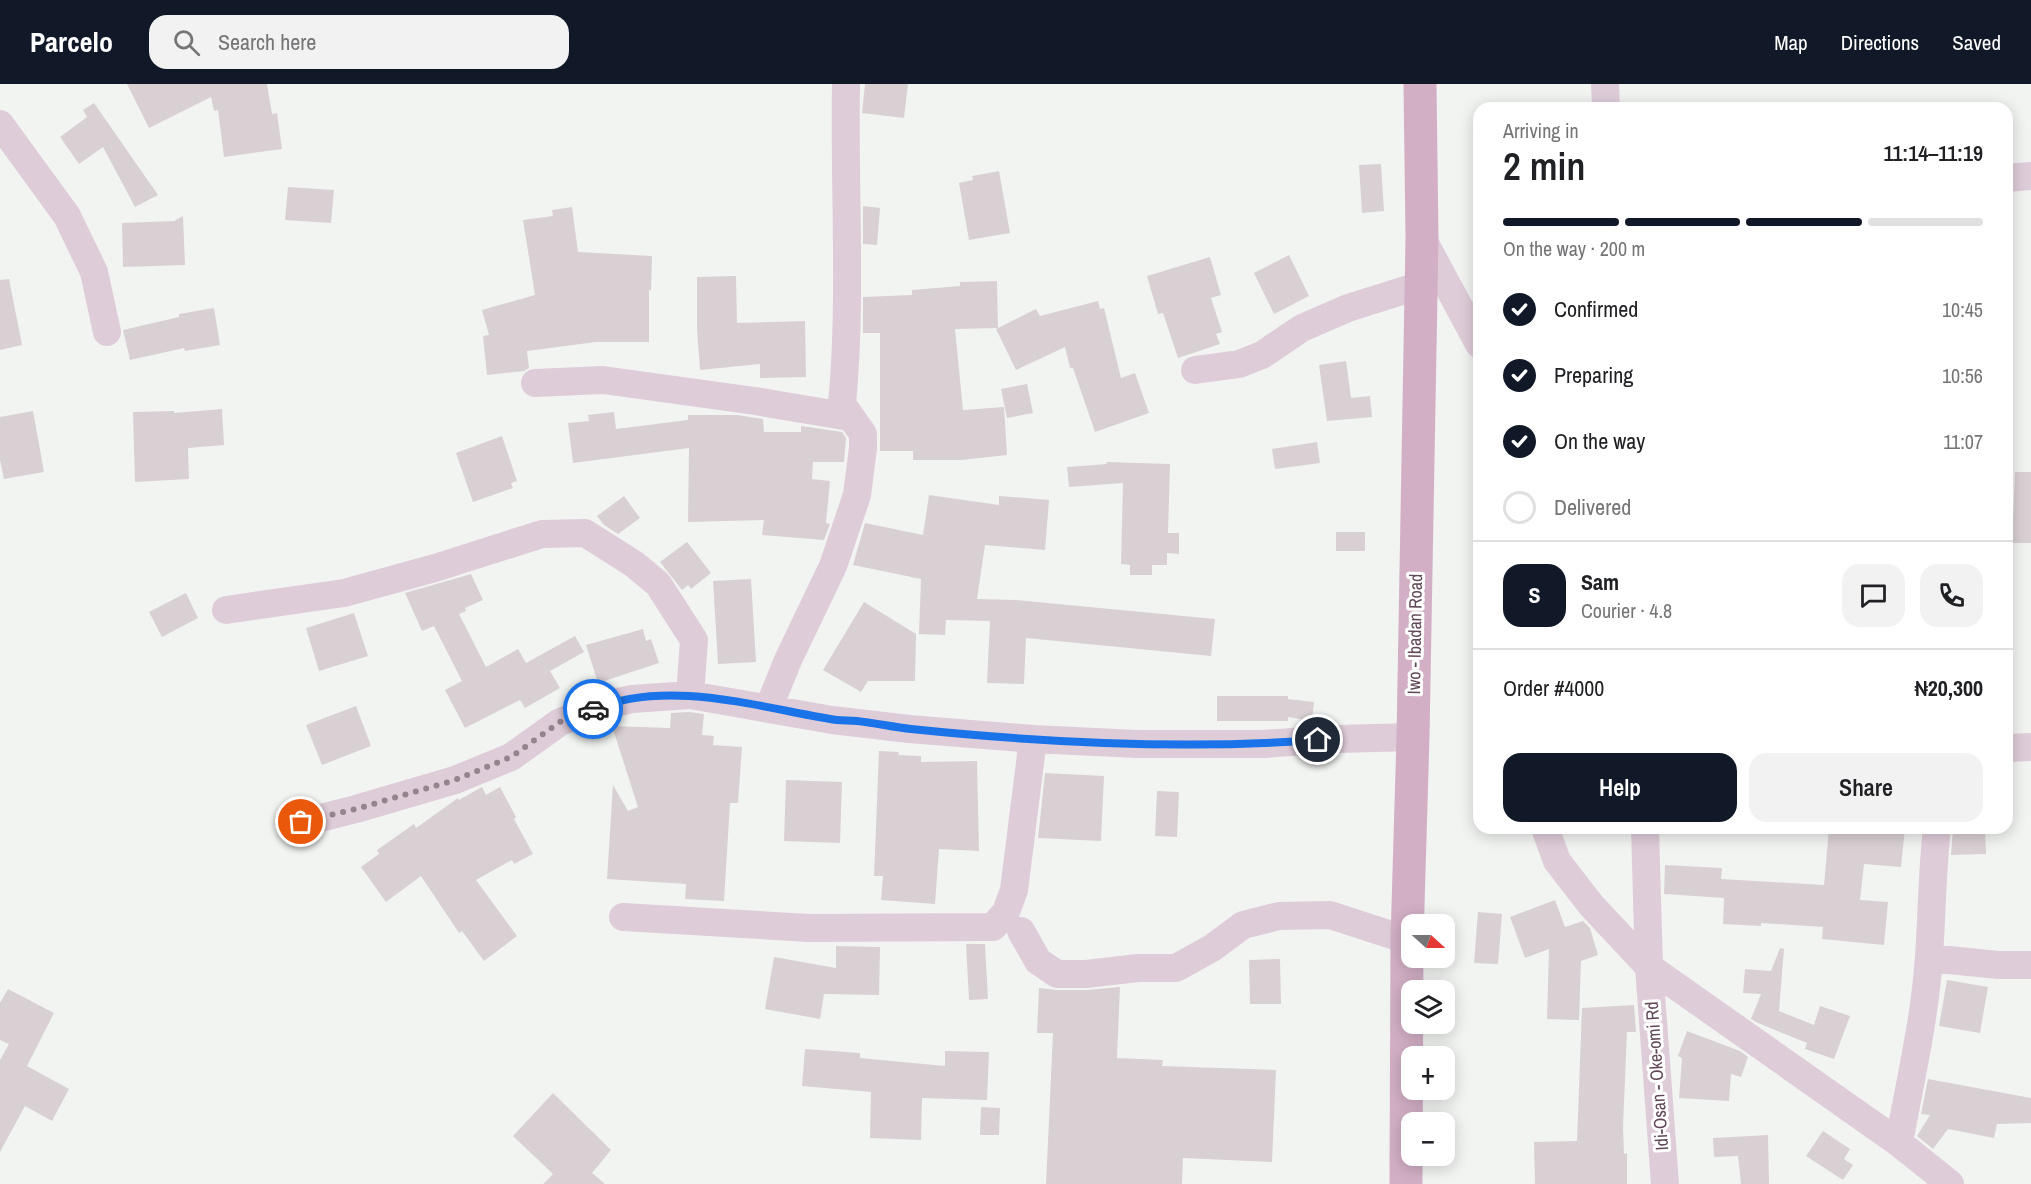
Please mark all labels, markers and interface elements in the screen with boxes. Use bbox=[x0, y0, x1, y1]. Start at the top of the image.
search box bbox=[149, 15, 569, 69]
text: Parcelo bbox=[30, 23, 113, 61]
icon: search bbox=[170, 26, 203, 59]
text: Search here bbox=[218, 27, 316, 57]
text: Map bbox=[1774, 28, 1808, 57]
text: Directions bbox=[1841, 28, 1919, 57]
text: Saved bbox=[1952, 28, 2001, 57]
text: Arriving in bbox=[1503, 117, 1579, 144]
text: 11:14–11:19 bbox=[1884, 138, 1983, 168]
text: 2 min bbox=[1503, 140, 1585, 192]
text: On the way · 200 m bbox=[1503, 235, 1645, 262]
icon: check bbox=[1503, 293, 1536, 326]
text: Confirmed bbox=[1554, 294, 1638, 324]
text: 10:45 bbox=[1942, 296, 1983, 323]
icon: check bbox=[1503, 359, 1536, 392]
text: Preparing bbox=[1554, 360, 1633, 390]
text: 10:56 bbox=[1942, 362, 1983, 389]
icon: check bbox=[1503, 425, 1536, 458]
text: On the way bbox=[1554, 426, 1645, 456]
text: 11:07 bbox=[1943, 428, 1983, 455]
text: Delivered bbox=[1554, 492, 1631, 522]
button: chat bbox=[1842, 564, 1905, 627]
button: phone bbox=[1920, 564, 1983, 627]
text: Sam bbox=[1581, 567, 1619, 597]
street label: Iwo - Ibadan Road bbox=[1401, 573, 1428, 695]
text: S bbox=[1528, 580, 1541, 610]
text: Courier · 4.8 bbox=[1581, 597, 1672, 624]
text: Order #4000 bbox=[1503, 673, 1604, 703]
text: ₦20,300 bbox=[1915, 673, 1983, 703]
courier bbox=[563, 679, 623, 739]
icon: car bbox=[577, 693, 610, 726]
pin bbox=[1292, 714, 1343, 765]
icon: home bbox=[1301, 723, 1334, 756]
button: Help bbox=[1503, 753, 1737, 822]
button: Share bbox=[1749, 753, 1983, 822]
pin bbox=[275, 796, 326, 847]
icon: bag bbox=[284, 805, 317, 838]
north arrow bbox=[1401, 914, 1455, 968]
map controls bbox=[1401, 914, 1455, 1166]
button: layers bbox=[1401, 980, 1455, 1034]
street label: Idi-Osan - Oke-omi Rd bbox=[1639, 1001, 1674, 1151]
button: + bbox=[1401, 1046, 1455, 1100]
button: − bbox=[1401, 1112, 1455, 1166]

